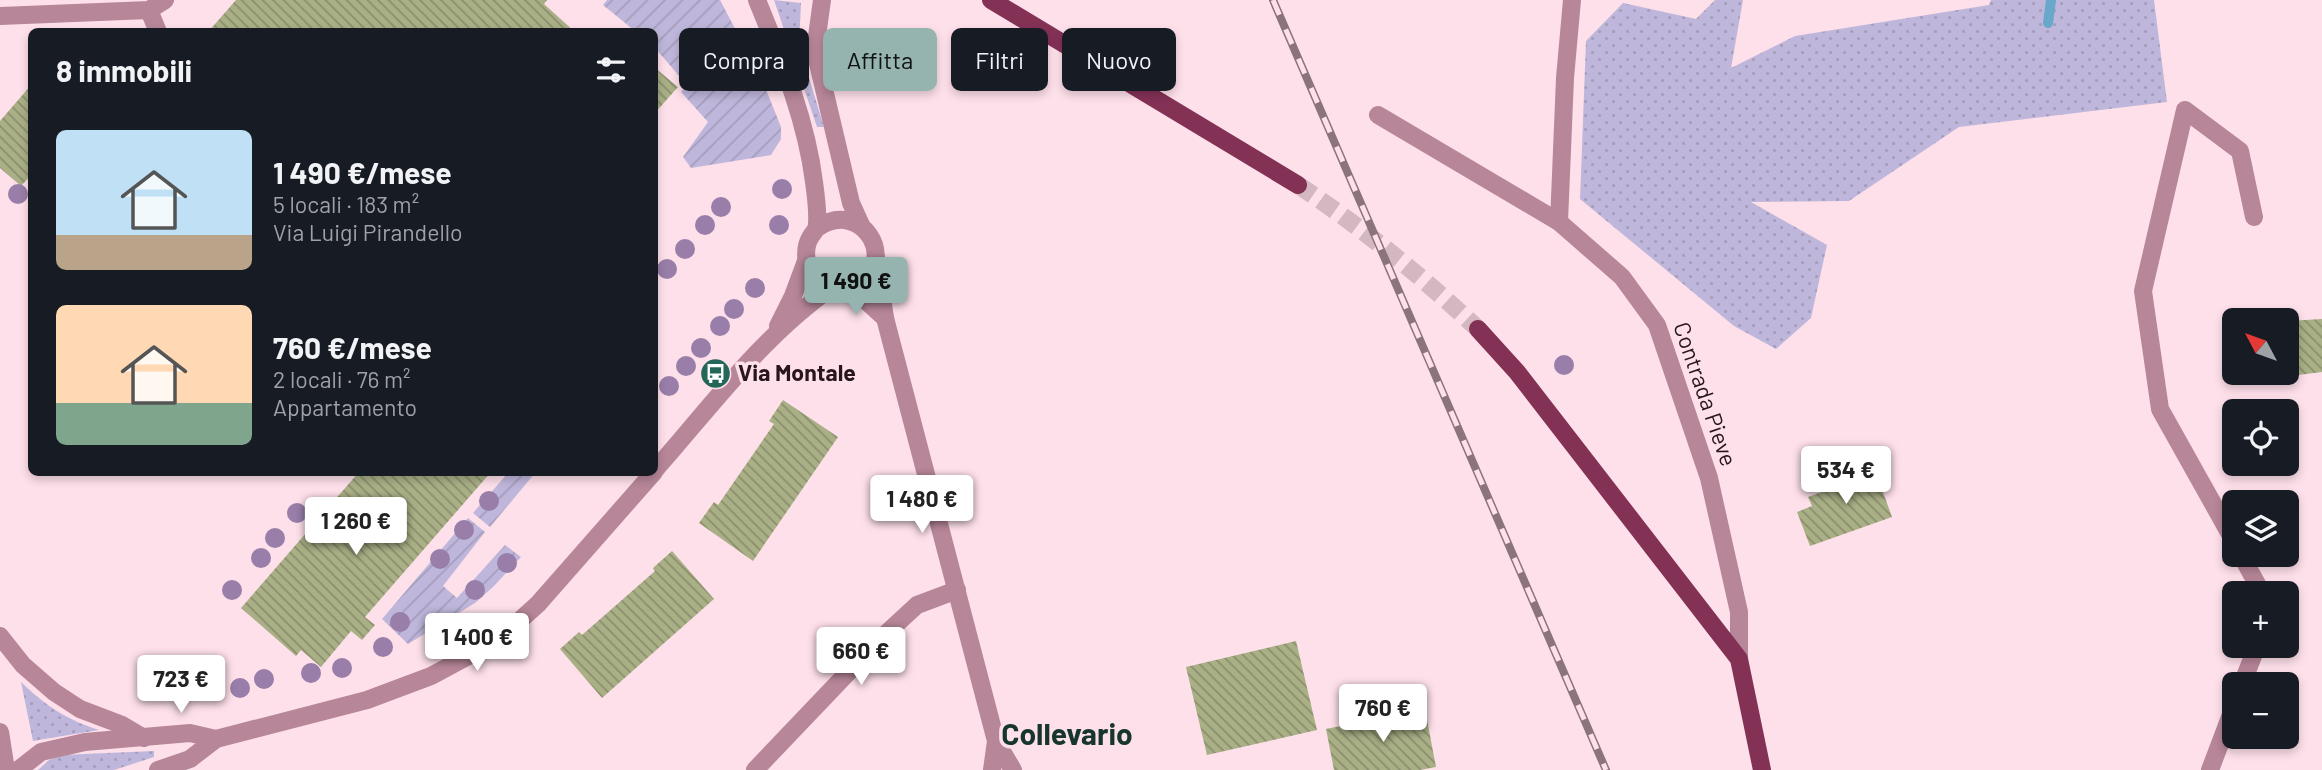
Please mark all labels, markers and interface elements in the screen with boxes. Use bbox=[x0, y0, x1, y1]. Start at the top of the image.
chip: Compra bbox=[679, 28, 809, 91]
chip: Affitta bbox=[823, 28, 937, 91]
chip: Filtri bbox=[951, 28, 1048, 91]
chip: Nuovo bbox=[1062, 28, 1176, 91]
icon: filters bbox=[592, 51, 630, 89]
text: 8 immobili bbox=[56, 52, 192, 88]
text: 1 490 €/mese bbox=[273, 154, 452, 190]
icon: home bbox=[112, 158, 196, 242]
text: 5 locali · 183 m² bbox=[273, 190, 419, 218]
text: Via Luigi Pirandello bbox=[273, 218, 463, 246]
pin: 1 490 € bbox=[791, 258, 921, 317]
text: 1 490 € bbox=[820, 266, 892, 294]
north arrow bbox=[2222, 308, 2300, 385]
map controls bbox=[2222, 308, 2299, 749]
street label: Contrada Pieve bbox=[1668, 318, 1744, 469]
text: 760 €/mese bbox=[273, 329, 432, 365]
icon: home bbox=[112, 333, 196, 417]
bus stop icon: Via Montale bbox=[698, 356, 732, 390]
place label: Via Montale bbox=[738, 358, 856, 386]
text: 2 locali · 76 m² bbox=[273, 365, 411, 393]
text: Appartamento bbox=[273, 393, 417, 421]
button: locate bbox=[2222, 399, 2299, 476]
pin: 534 € bbox=[1797, 447, 1895, 506]
text: 534 € bbox=[1817, 455, 1875, 483]
pin: 1 480 € bbox=[857, 476, 987, 535]
text: 1 480 € bbox=[886, 484, 958, 512]
button: layers bbox=[2222, 490, 2299, 567]
pin: 1 260 € bbox=[291, 498, 421, 557]
text: 1 260 € bbox=[321, 506, 391, 534]
button: + bbox=[2222, 581, 2299, 658]
pin: 1 400 € bbox=[412, 614, 542, 673]
text: 1 400 € bbox=[441, 622, 513, 650]
pin: 660 € bbox=[812, 628, 910, 687]
text: 660 € bbox=[833, 636, 890, 664]
pin: 723 € bbox=[132, 656, 230, 715]
text: 723 € bbox=[153, 664, 209, 692]
button: − bbox=[2222, 672, 2299, 749]
pin: 760 € bbox=[1334, 684, 1432, 744]
text: 760 € bbox=[1355, 693, 1411, 721]
district label: Collevario bbox=[1001, 715, 1133, 751]

